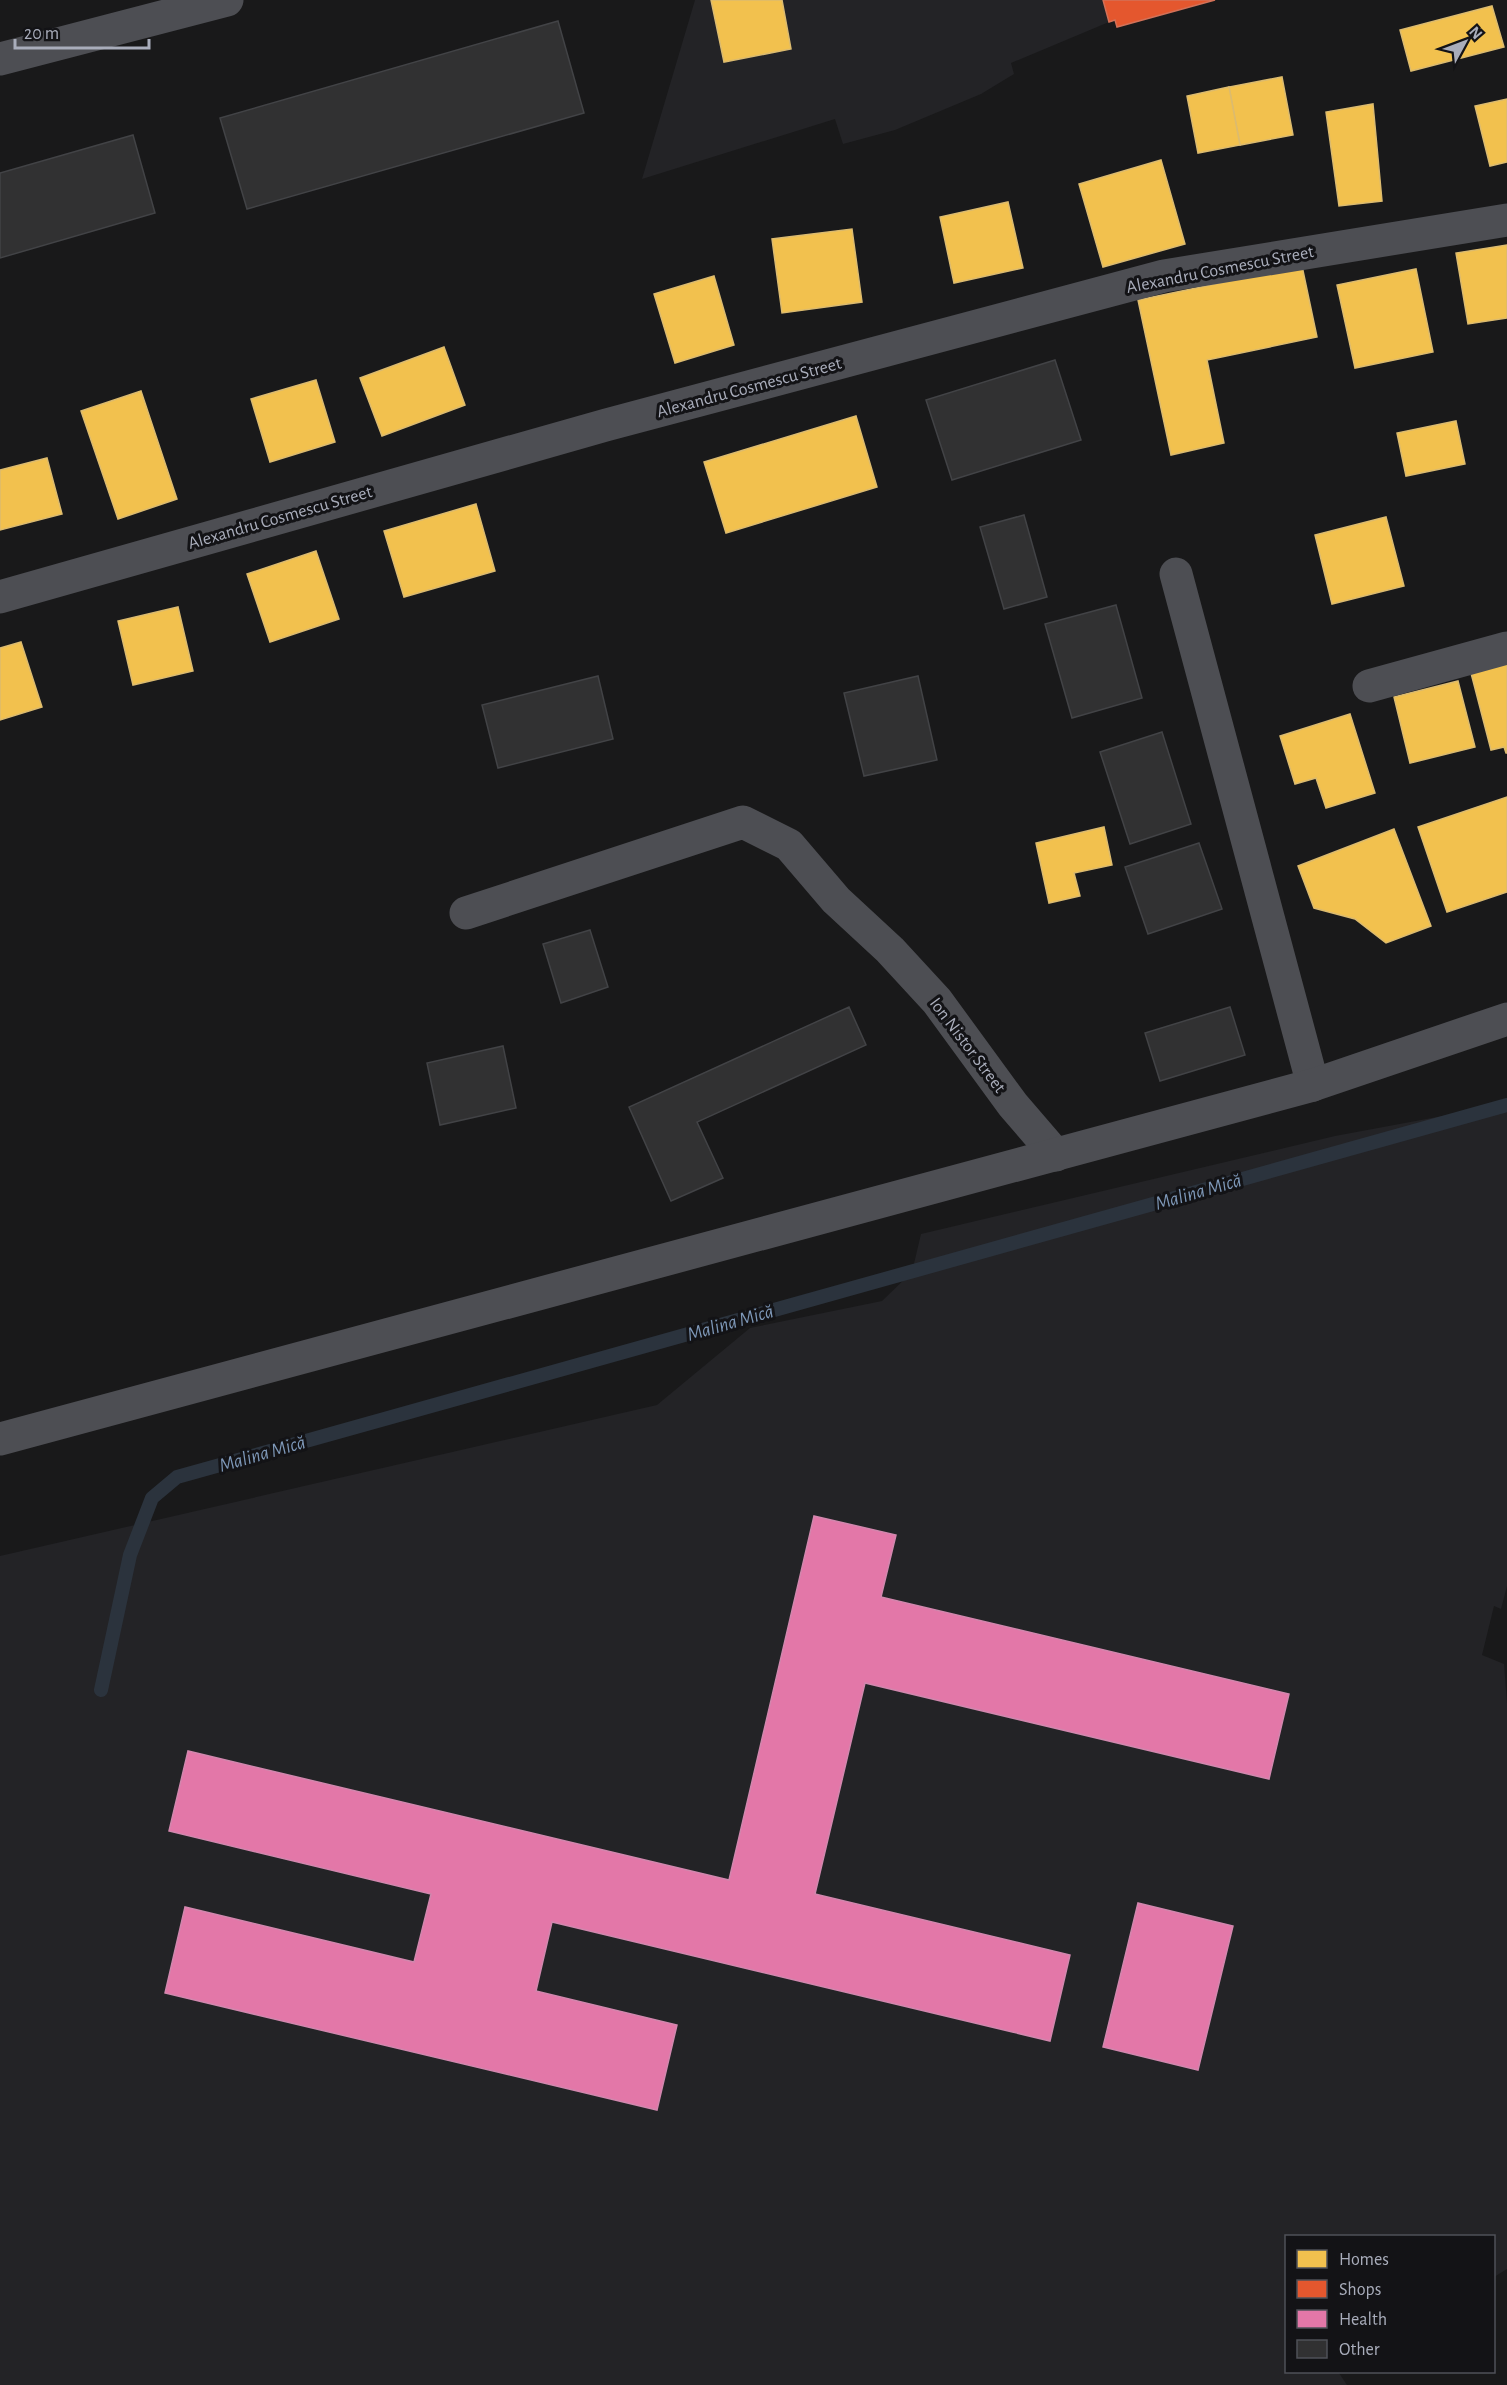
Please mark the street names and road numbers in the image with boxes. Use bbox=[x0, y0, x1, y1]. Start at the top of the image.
street label: Alexandru Cosmescu Street bbox=[1125, 243, 1316, 297]
street label: Alexandru Cosmescu Street bbox=[655, 355, 844, 421]
street label: Alexandru Cosmescu Street bbox=[186, 483, 375, 553]
street label: Ion Nistor Street bbox=[926, 995, 1009, 1097]

